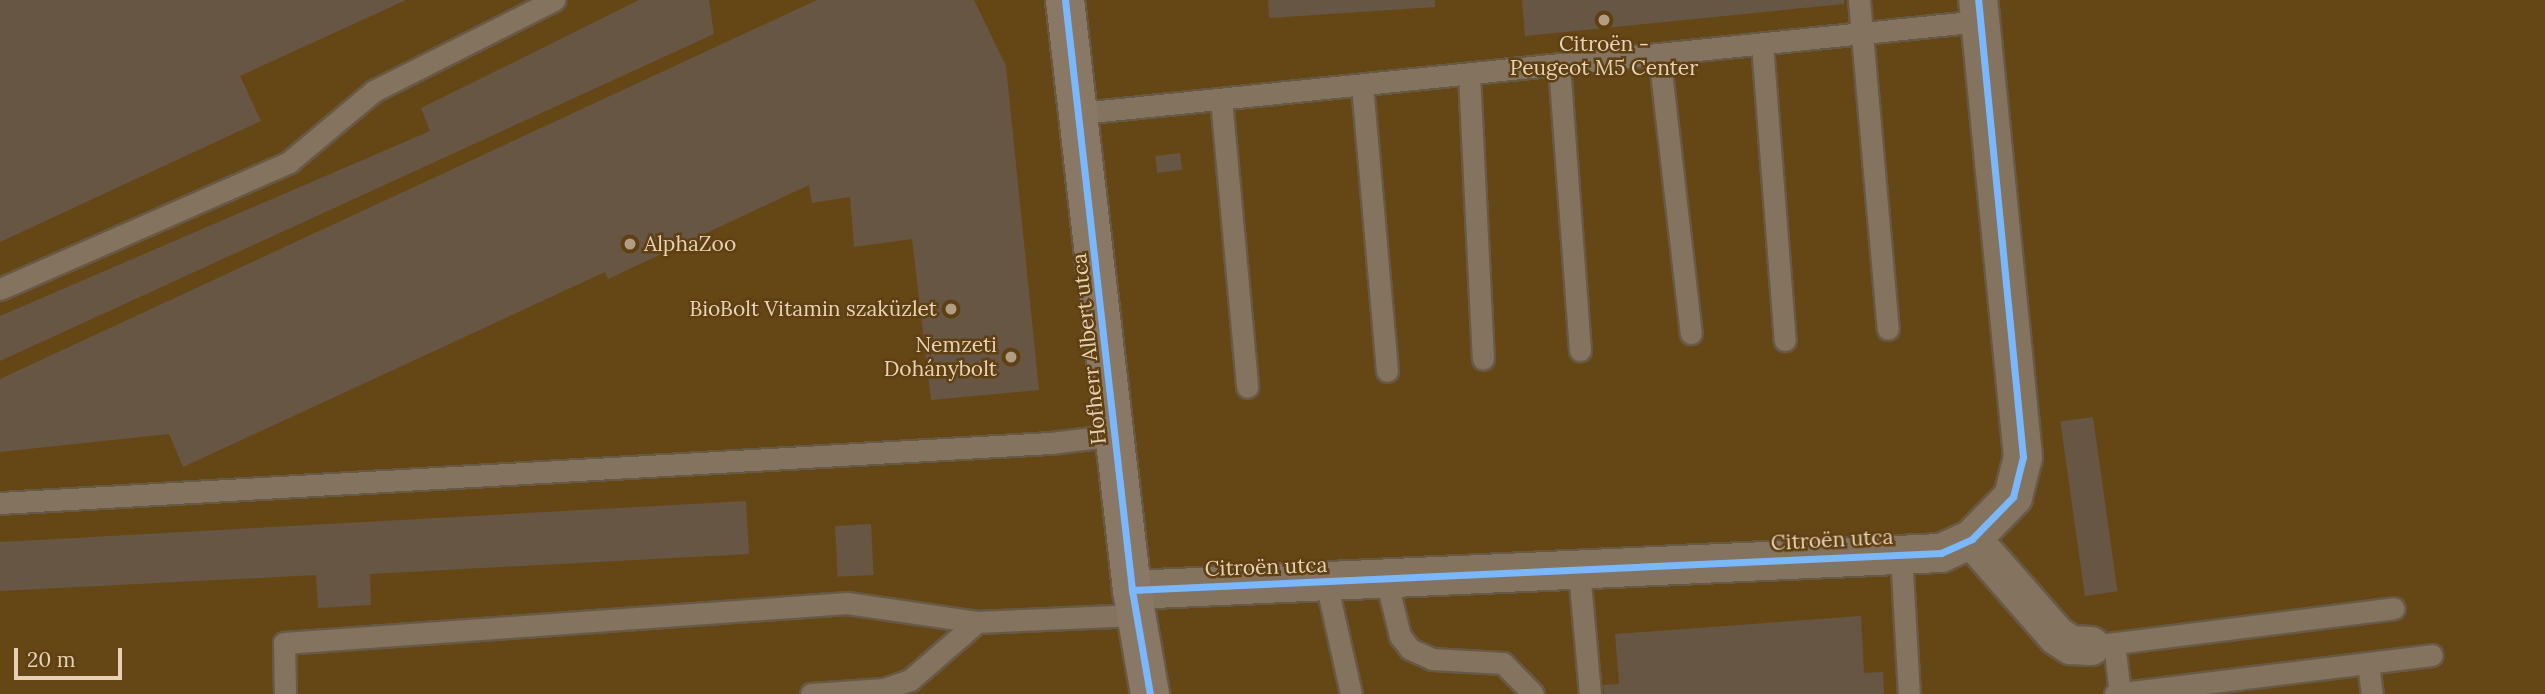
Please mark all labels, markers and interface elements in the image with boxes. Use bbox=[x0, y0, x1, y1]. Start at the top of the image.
marker: Citroën - Peugeot M5 Center bbox=[1596, 12, 1612, 28]
place label: Citroën - Peugeot M5 Center bbox=[1510, 31, 1698, 81]
place label: AlphaZoo bbox=[644, 231, 736, 257]
marker: AlphaZoo bbox=[622, 236, 638, 252]
street label: Hofherr Albert utca bbox=[1066, 252, 1112, 446]
place label: BioBolt Vitamin szaküzlet bbox=[689, 296, 937, 322]
marker: BioBolt Vitamin szaküzlet bbox=[943, 301, 959, 317]
place label: Nemzeti Dohánybolt bbox=[884, 332, 997, 382]
marker: Nemzeti Dohánybolt bbox=[1003, 349, 1019, 365]
street label: Citroën utca bbox=[1770, 524, 1894, 556]
street label: Citroën utca bbox=[1204, 552, 1328, 582]
scale bar bbox=[18, 634, 126, 678]
text: 20 m bbox=[27, 646, 76, 673]

